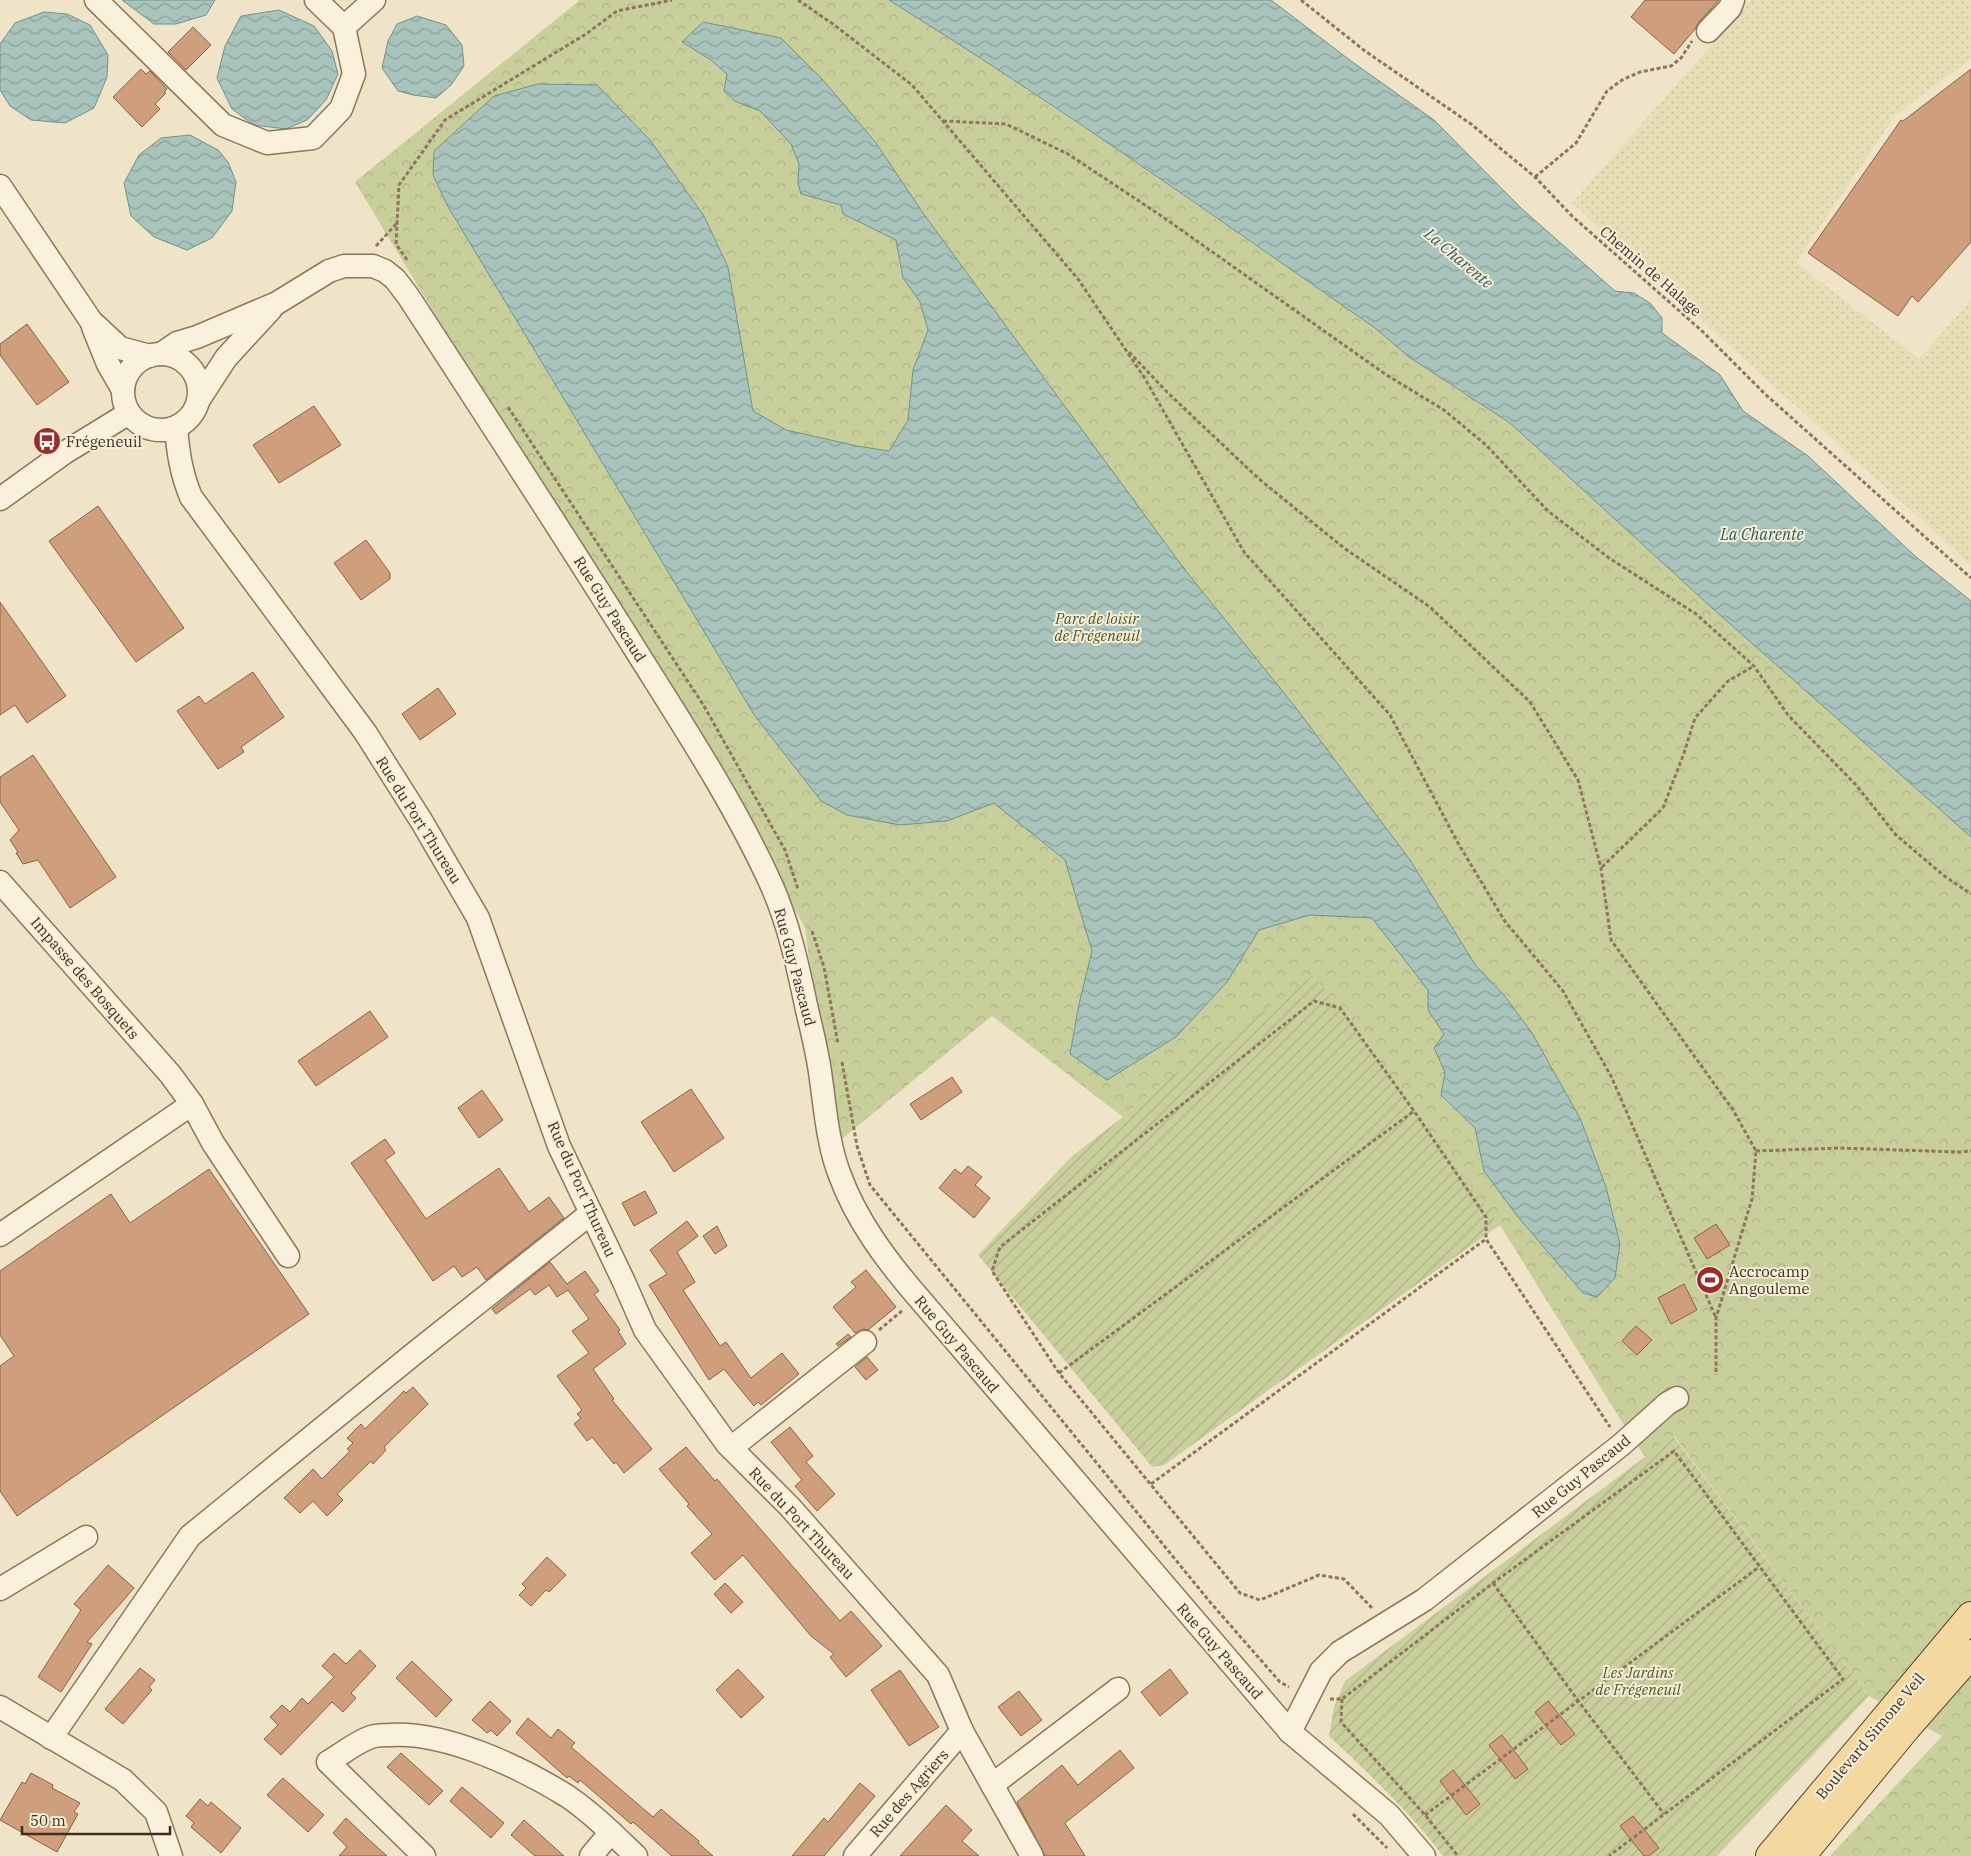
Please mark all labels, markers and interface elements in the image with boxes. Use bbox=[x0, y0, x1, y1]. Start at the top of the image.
street label: Chemin de Halage bbox=[1596, 222, 1706, 320]
water label: La Charente bbox=[1420, 223, 1497, 292]
bus stop icon: Frégeneuil bbox=[32, 426, 62, 456]
place label: Frégeneuil bbox=[66, 432, 142, 451]
water label: La Charente bbox=[1719, 524, 1804, 544]
street label: Rue Guy Pascaud bbox=[570, 553, 650, 665]
park label: Parc de loisir de Frégeneuil bbox=[1054, 609, 1140, 645]
street label: Rue du Port Thureau bbox=[372, 753, 466, 887]
street label: Rue Guy Pascaud bbox=[770, 906, 820, 1028]
street label: Impasse des Bosquets bbox=[27, 913, 143, 1043]
street label: Rue du Port Thureau bbox=[544, 1118, 620, 1260]
place label: Accrocamp Angouleme bbox=[1729, 1262, 1810, 1298]
sports icon: Accrocamp Angouleme bbox=[1695, 1265, 1725, 1295]
street label: Rue Guy Pascaud bbox=[911, 1291, 1003, 1397]
street label: Rue Guy Pascaud bbox=[1528, 1430, 1634, 1522]
street label: Rue du Port Thureau bbox=[745, 1463, 859, 1583]
street label: Rue Guy Pascaud bbox=[1173, 1599, 1267, 1703]
park label: Les Jardins de Frégeneuil bbox=[1595, 1663, 1681, 1699]
street label: Boulevard Simone Veil bbox=[1811, 1669, 1929, 1803]
street label: Rue des Agriers bbox=[866, 1745, 952, 1841]
scale bar bbox=[22, 1804, 170, 1836]
text: 50 m bbox=[30, 1811, 66, 1830]

